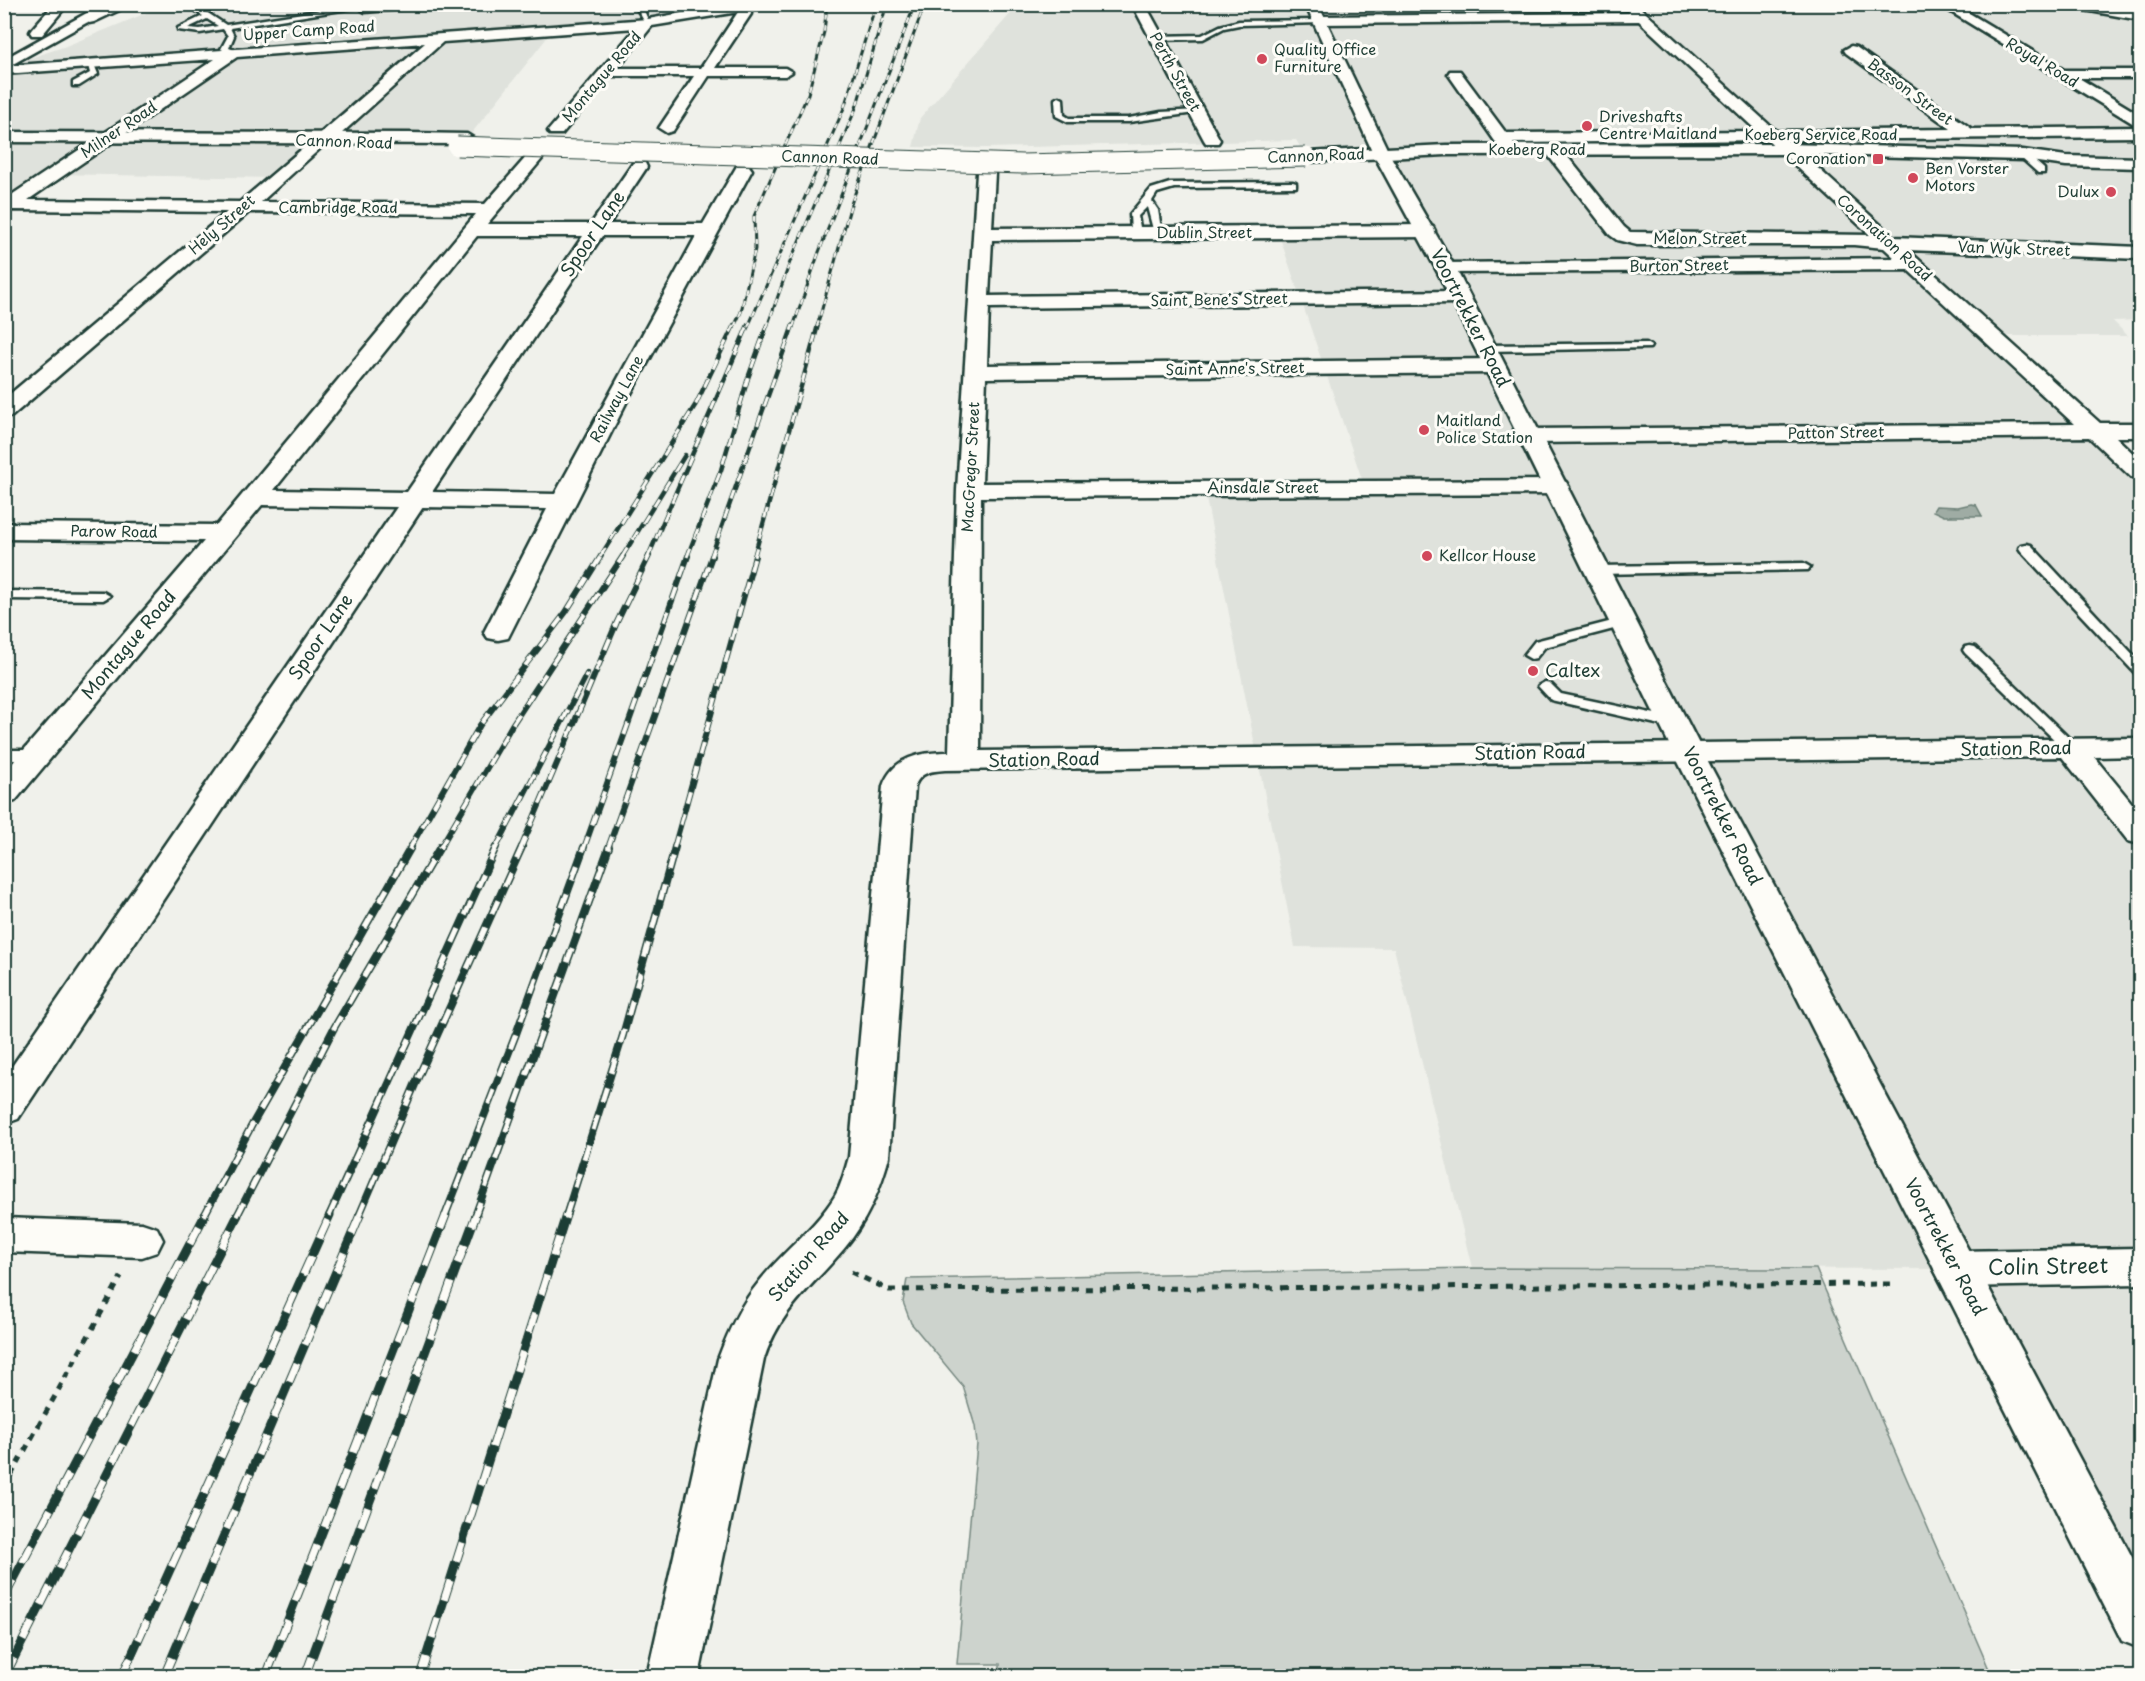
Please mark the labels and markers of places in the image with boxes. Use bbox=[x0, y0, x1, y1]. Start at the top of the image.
place label: Quality Office Furniture bbox=[1274, 37, 1376, 77]
marker: Quality Office Furniture bbox=[1255, 52, 1269, 66]
place label: Driveshafts Centre Maitland bbox=[1599, 104, 1717, 144]
marker: Driveshafts Centre Maitland bbox=[1580, 119, 1594, 133]
place label: Coronation bbox=[1786, 146, 1866, 169]
marker: Coronation bbox=[1871, 152, 1885, 166]
place label: Ben Vorster Motors bbox=[1925, 156, 2009, 196]
marker: Ben Vorster Motors bbox=[1906, 171, 1920, 185]
place label: Dulux bbox=[2057, 179, 2099, 202]
marker: Dulux bbox=[2104, 185, 2118, 199]
place label: Maitland Police Station bbox=[1436, 408, 1533, 448]
marker: Maitland Police Station bbox=[1417, 423, 1431, 437]
place label: Kellcor House bbox=[1439, 543, 1536, 566]
marker: Kellcor House bbox=[1420, 549, 1434, 563]
place label: Caltex bbox=[1545, 656, 1600, 683]
marker: Caltex bbox=[1526, 664, 1540, 678]

